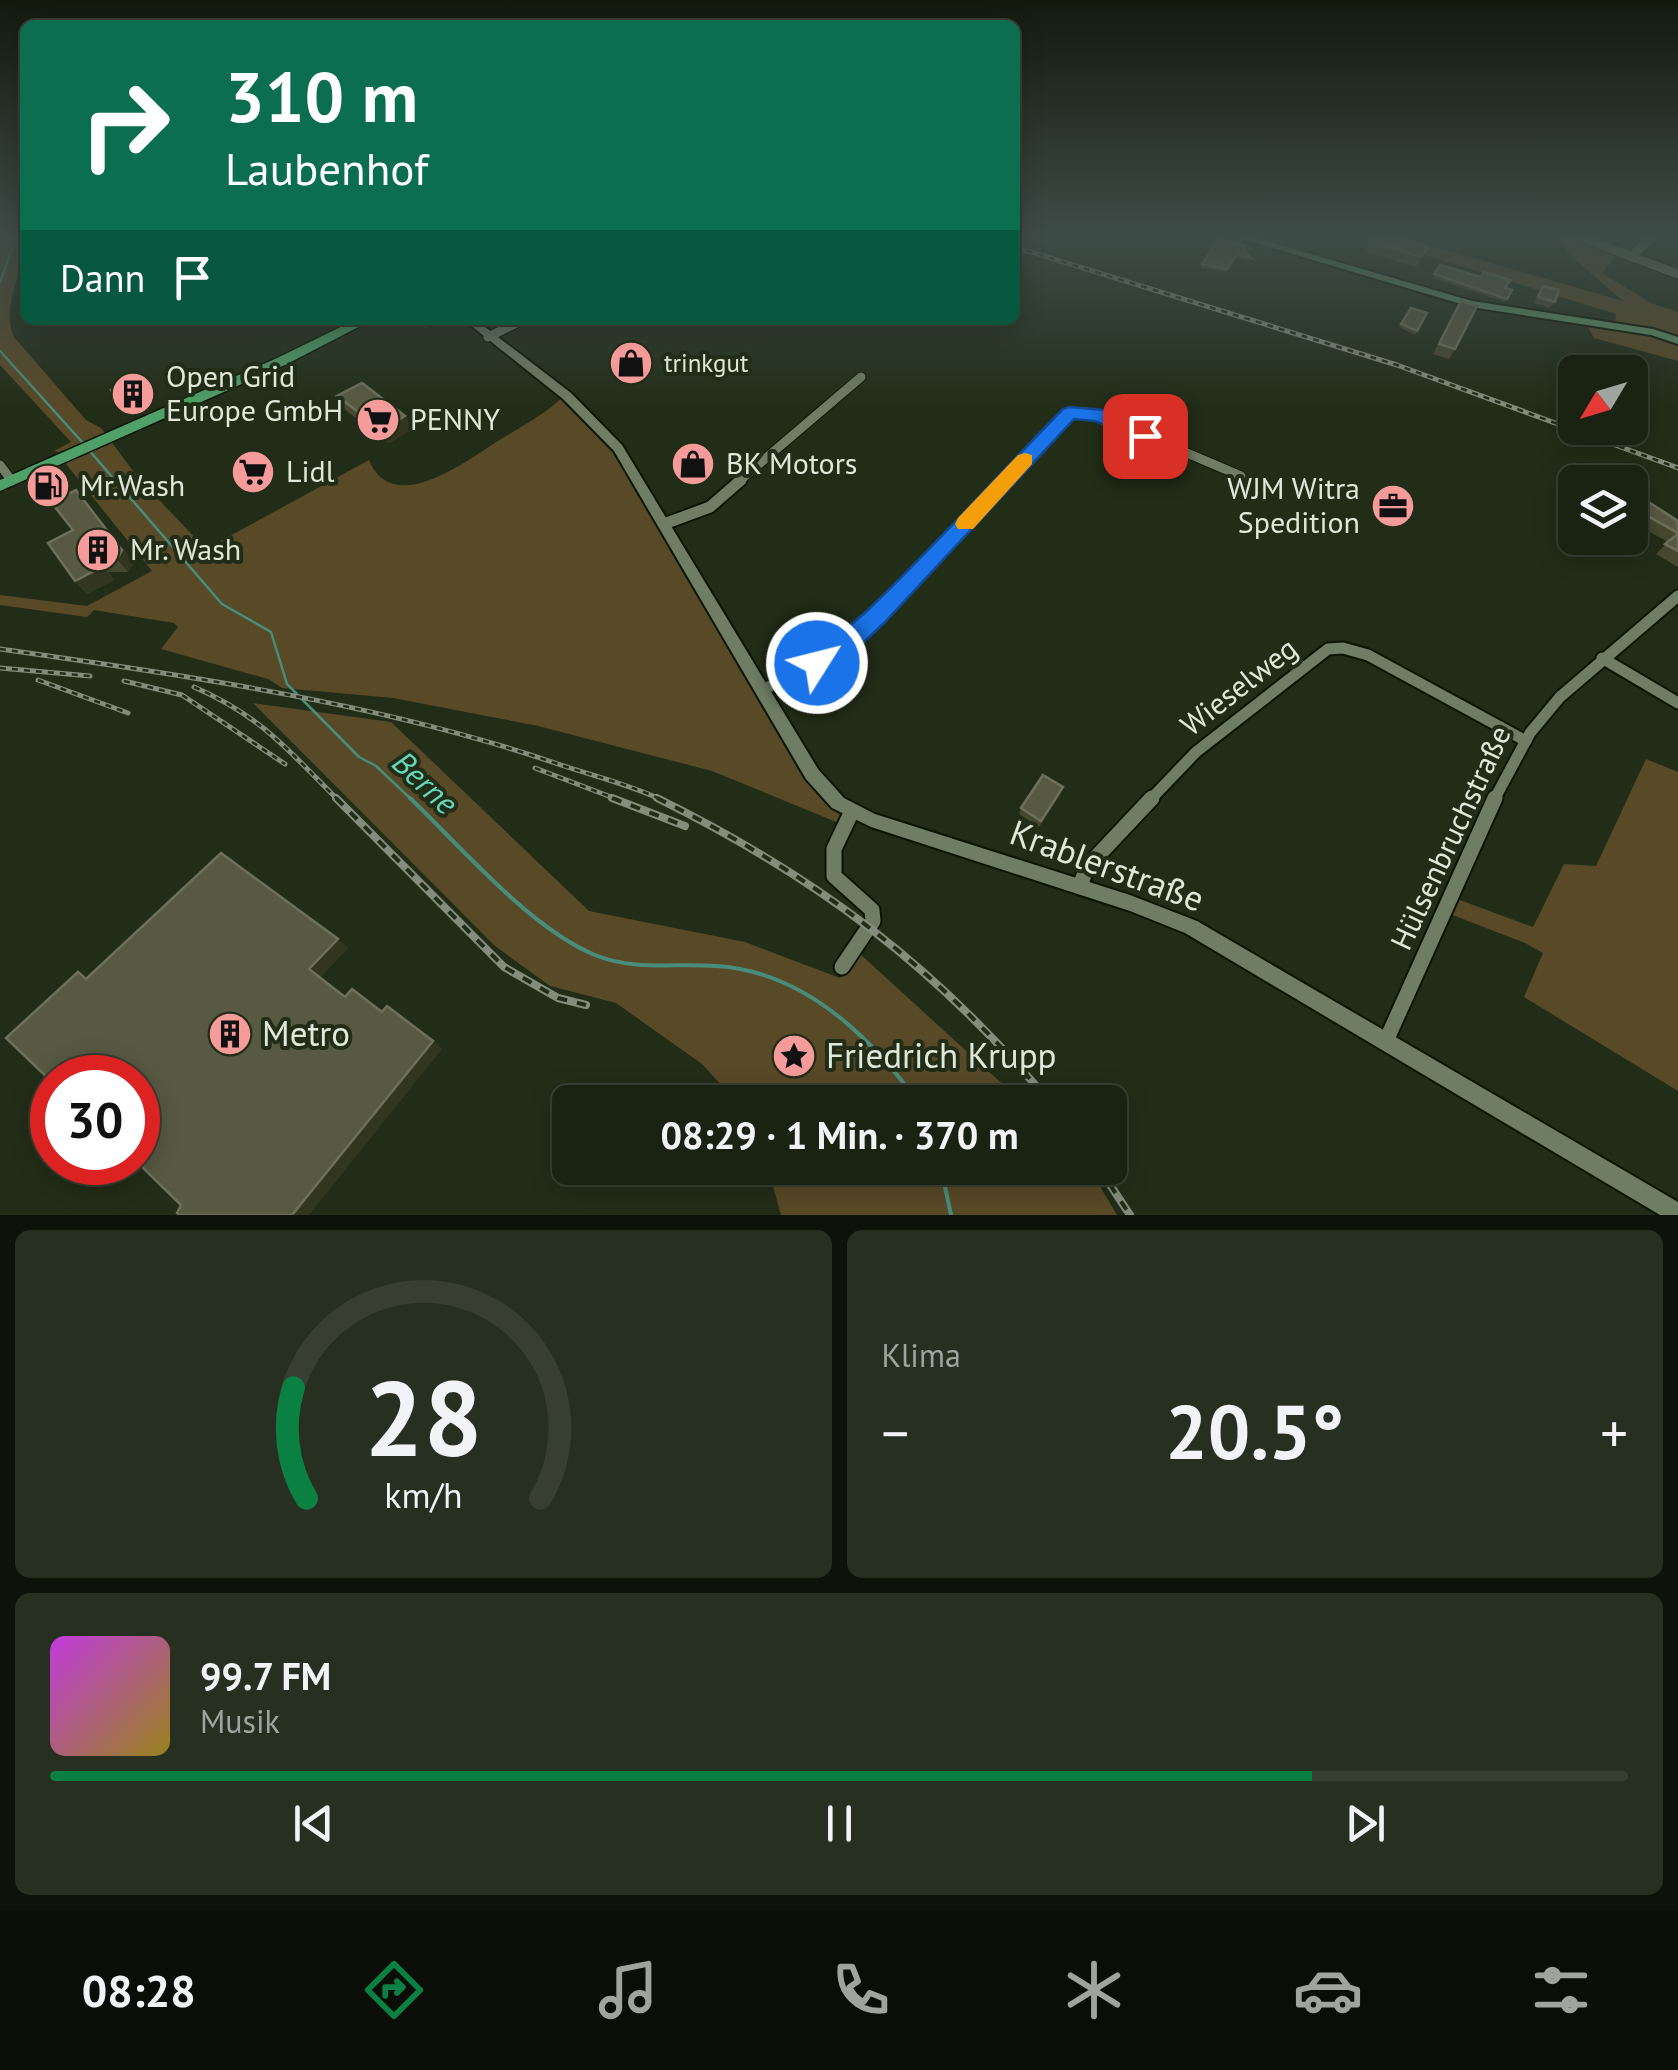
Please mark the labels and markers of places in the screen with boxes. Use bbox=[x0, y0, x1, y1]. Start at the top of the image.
shop icon: trinkgut bbox=[608, 340, 654, 386]
place label: trinkgut bbox=[664, 347, 749, 379]
place label: Open Grid Europe GmbH bbox=[166, 356, 343, 429]
building icon: Open Grid Europe GmbH bbox=[110, 371, 156, 417]
pin bbox=[1103, 394, 1188, 479]
supermarket icon: PENNY bbox=[355, 397, 401, 443]
place label: PENNY bbox=[410, 399, 500, 438]
shop icon: BK Motors bbox=[670, 441, 716, 487]
place label: BK Motors bbox=[726, 443, 858, 482]
supermarket icon: Lidl bbox=[230, 449, 276, 495]
place label: Lidl bbox=[286, 451, 335, 490]
fuel station icon: Mr.Wash bbox=[25, 463, 71, 509]
place label: Mr.Wash bbox=[80, 465, 185, 504]
place label: WJM Witra Spedition bbox=[1227, 468, 1360, 541]
office icon: WJM Witra Spedition bbox=[1370, 483, 1416, 529]
building icon: Mr. Wash bbox=[75, 527, 121, 573]
place label: Mr. Wash bbox=[130, 529, 241, 568]
place label: Metro bbox=[262, 1010, 350, 1056]
building icon: Metro bbox=[207, 1011, 253, 1057]
place label: Friedrich Krupp bbox=[826, 1032, 1057, 1078]
place icon: Friedrich Krupp bbox=[771, 1033, 817, 1079]

